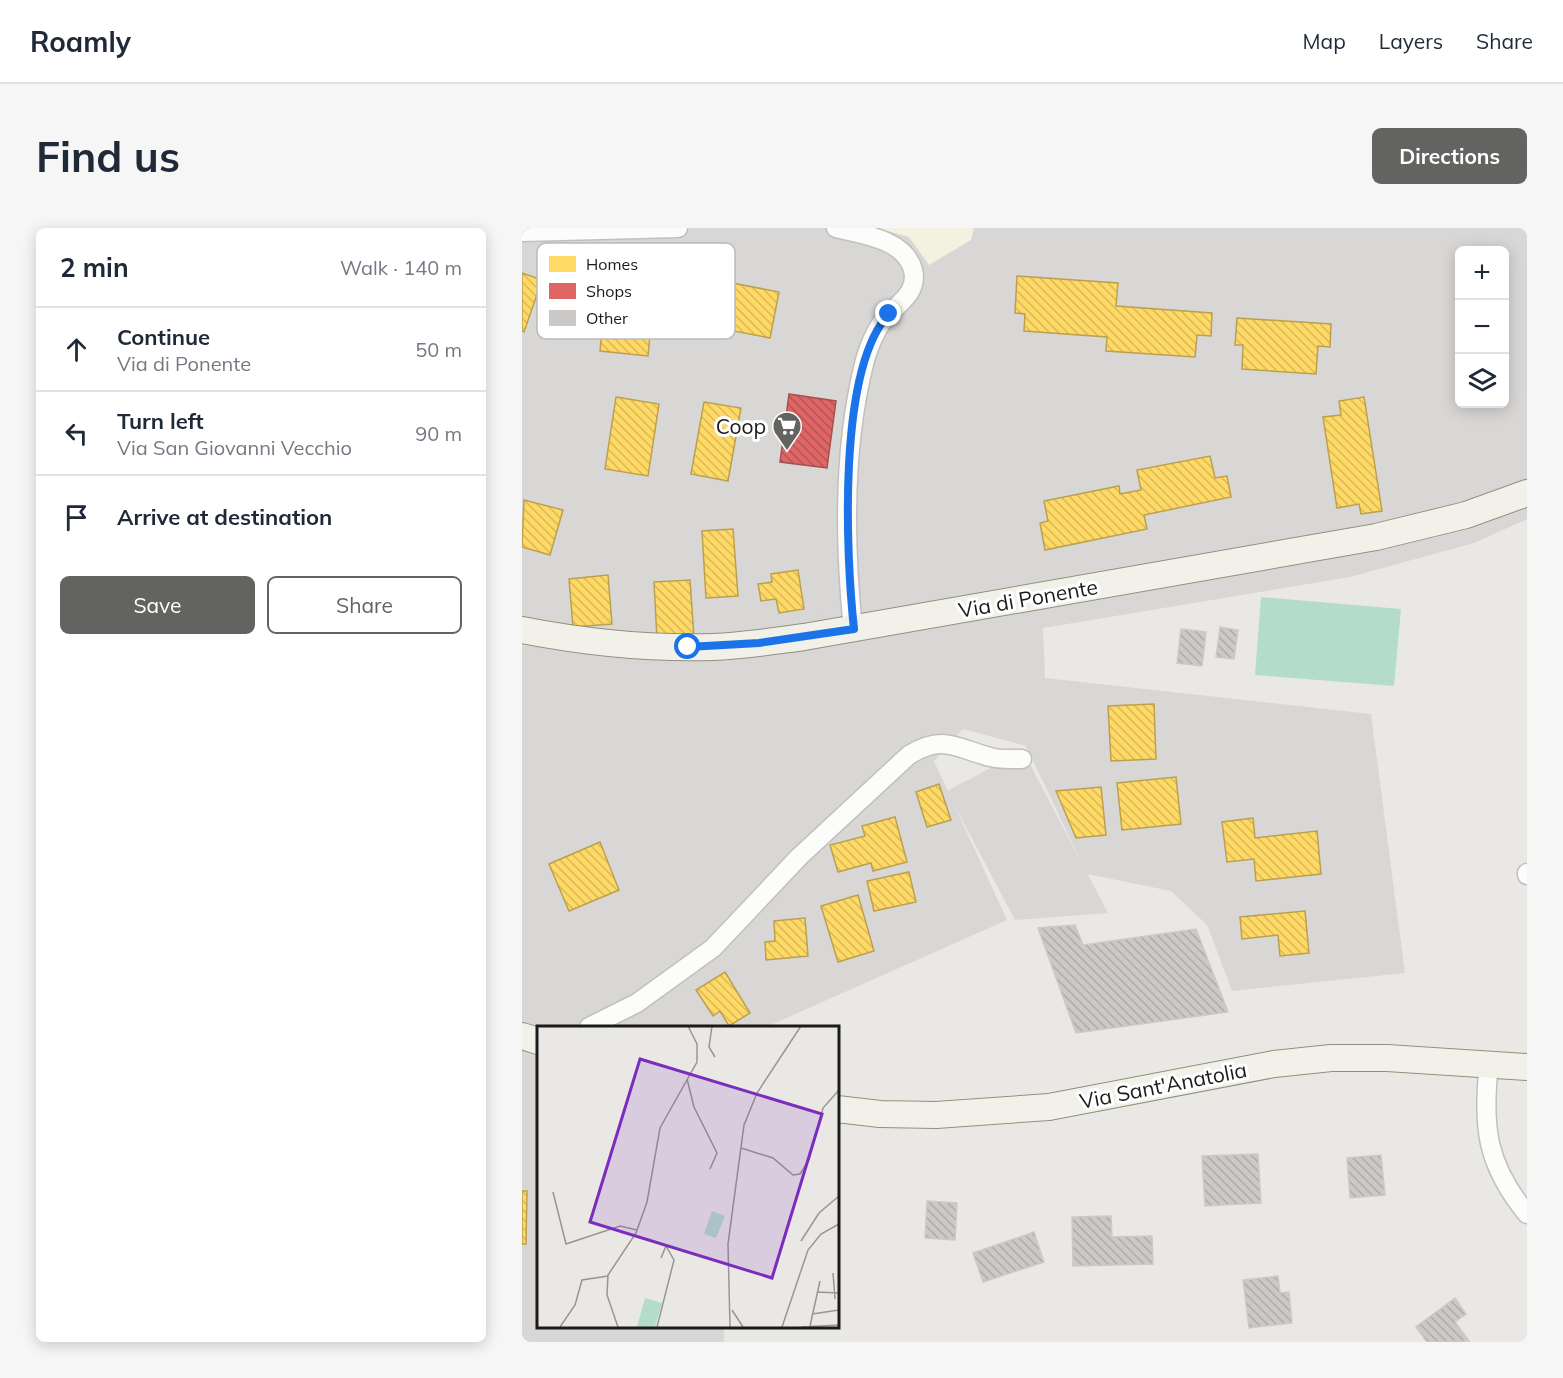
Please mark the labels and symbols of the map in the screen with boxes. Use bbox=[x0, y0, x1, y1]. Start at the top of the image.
legend bbox=[537, 243, 735, 339]
text: Homes bbox=[586, 254, 638, 274]
text: Shops bbox=[586, 281, 632, 301]
route end bbox=[875, 300, 901, 326]
text: Other bbox=[586, 308, 628, 328]
supermarket icon: Coop bbox=[771, 410, 803, 452]
place label: Coop bbox=[716, 413, 766, 439]
street label: Via di Ponente bbox=[956, 573, 1100, 623]
route start bbox=[674, 633, 700, 659]
inset map bbox=[537, 1026, 838, 1327]
street label: Via Sant'Anatolia bbox=[1077, 1056, 1249, 1114]

